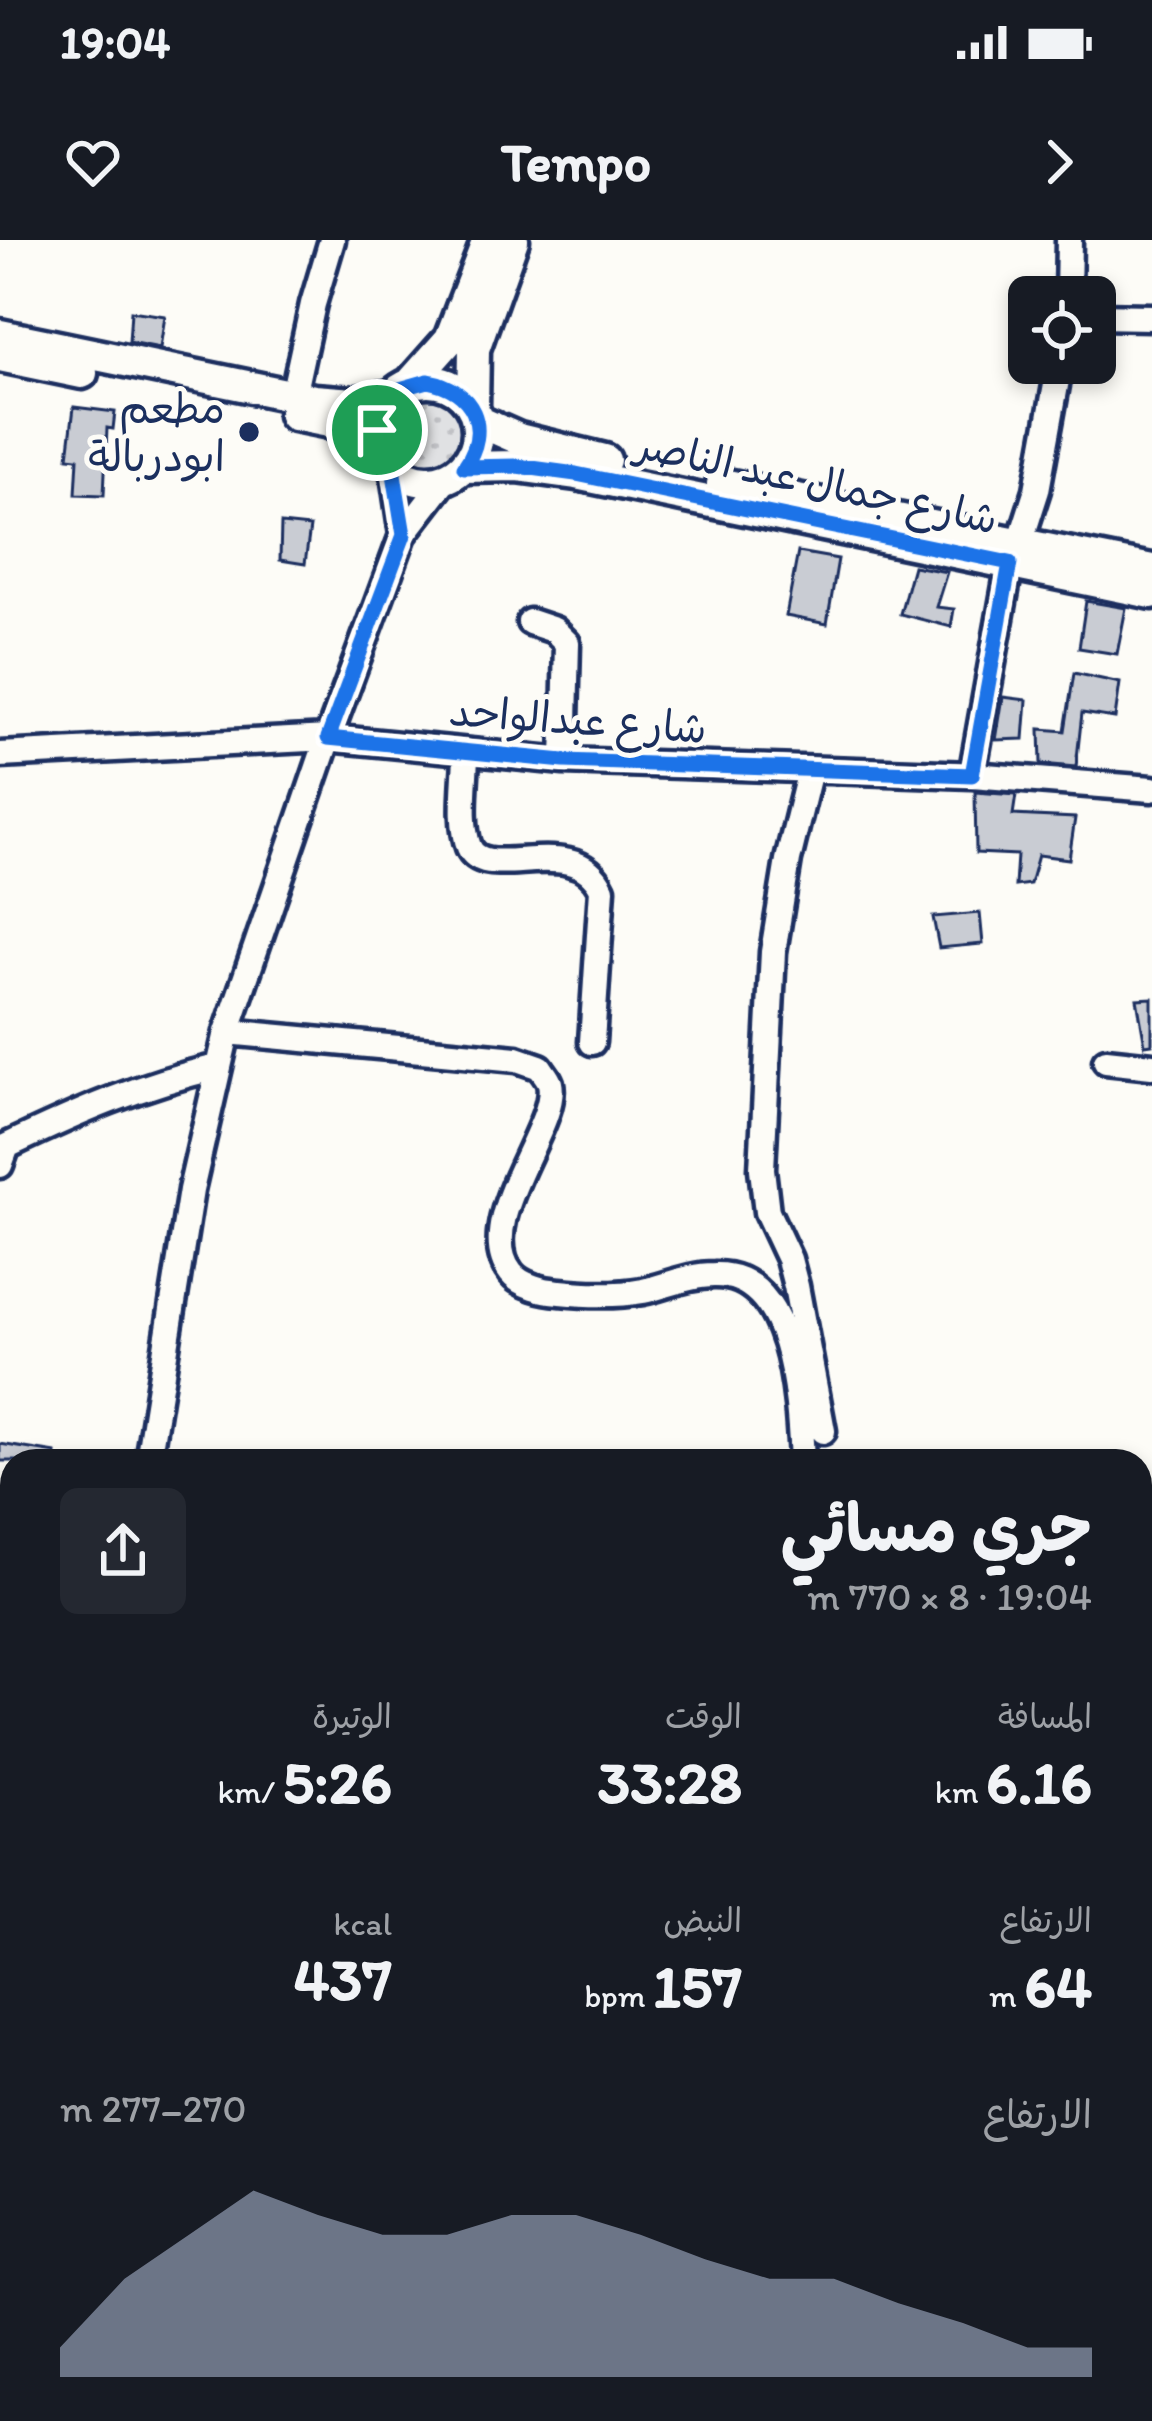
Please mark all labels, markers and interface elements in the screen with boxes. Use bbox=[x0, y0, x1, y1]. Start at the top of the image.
text: 19:04 bbox=[60, 15, 170, 69]
icon: heart bbox=[60, 129, 126, 195]
icon: forward bbox=[1026, 129, 1092, 195]
text: Tempo bbox=[501, 130, 651, 195]
map controls bbox=[1008, 276, 1116, 384]
button: locate bbox=[1008, 276, 1116, 384]
pin bbox=[326, 379, 428, 481]
place label: مطعم ابودربالة bbox=[88, 383, 225, 482]
icon: arrive bbox=[344, 397, 410, 463]
street label: شارع جمال عبد الناصر bbox=[628, 418, 1002, 549]
marker: مطعم ابودربالة bbox=[236, 419, 262, 445]
street label: شارع عبدالواحد bbox=[447, 685, 709, 758]
button: share bbox=[60, 1488, 186, 1614]
text: جري مسائي bbox=[781, 1488, 1092, 1568]
text: 19:04 · 8 × 770 m bbox=[807, 1573, 1092, 1620]
text: الوتيرة bbox=[312, 1697, 392, 1736]
text: الوقت bbox=[665, 1697, 742, 1736]
text: المسافة bbox=[998, 1697, 1092, 1736]
text: 5:26 bbox=[283, 1746, 392, 1818]
text: 33:28 bbox=[597, 1746, 742, 1818]
text: 6.16 bbox=[986, 1746, 1092, 1818]
text: /km bbox=[218, 1772, 283, 1811]
text: km bbox=[935, 1772, 986, 1811]
text: النبض bbox=[663, 1901, 742, 1940]
text: الارتفاع bbox=[999, 1901, 1092, 1940]
text: kcal bbox=[333, 1904, 392, 1943]
text: 437 bbox=[293, 1943, 392, 2015]
text: 157 bbox=[653, 1950, 742, 2022]
text: 64 bbox=[1024, 1950, 1092, 2022]
text: bpm bbox=[584, 1976, 653, 2015]
text: m bbox=[989, 1976, 1024, 2015]
text: 270–277 m bbox=[60, 2085, 246, 2132]
text: الارتفاع bbox=[983, 2091, 1092, 2138]

